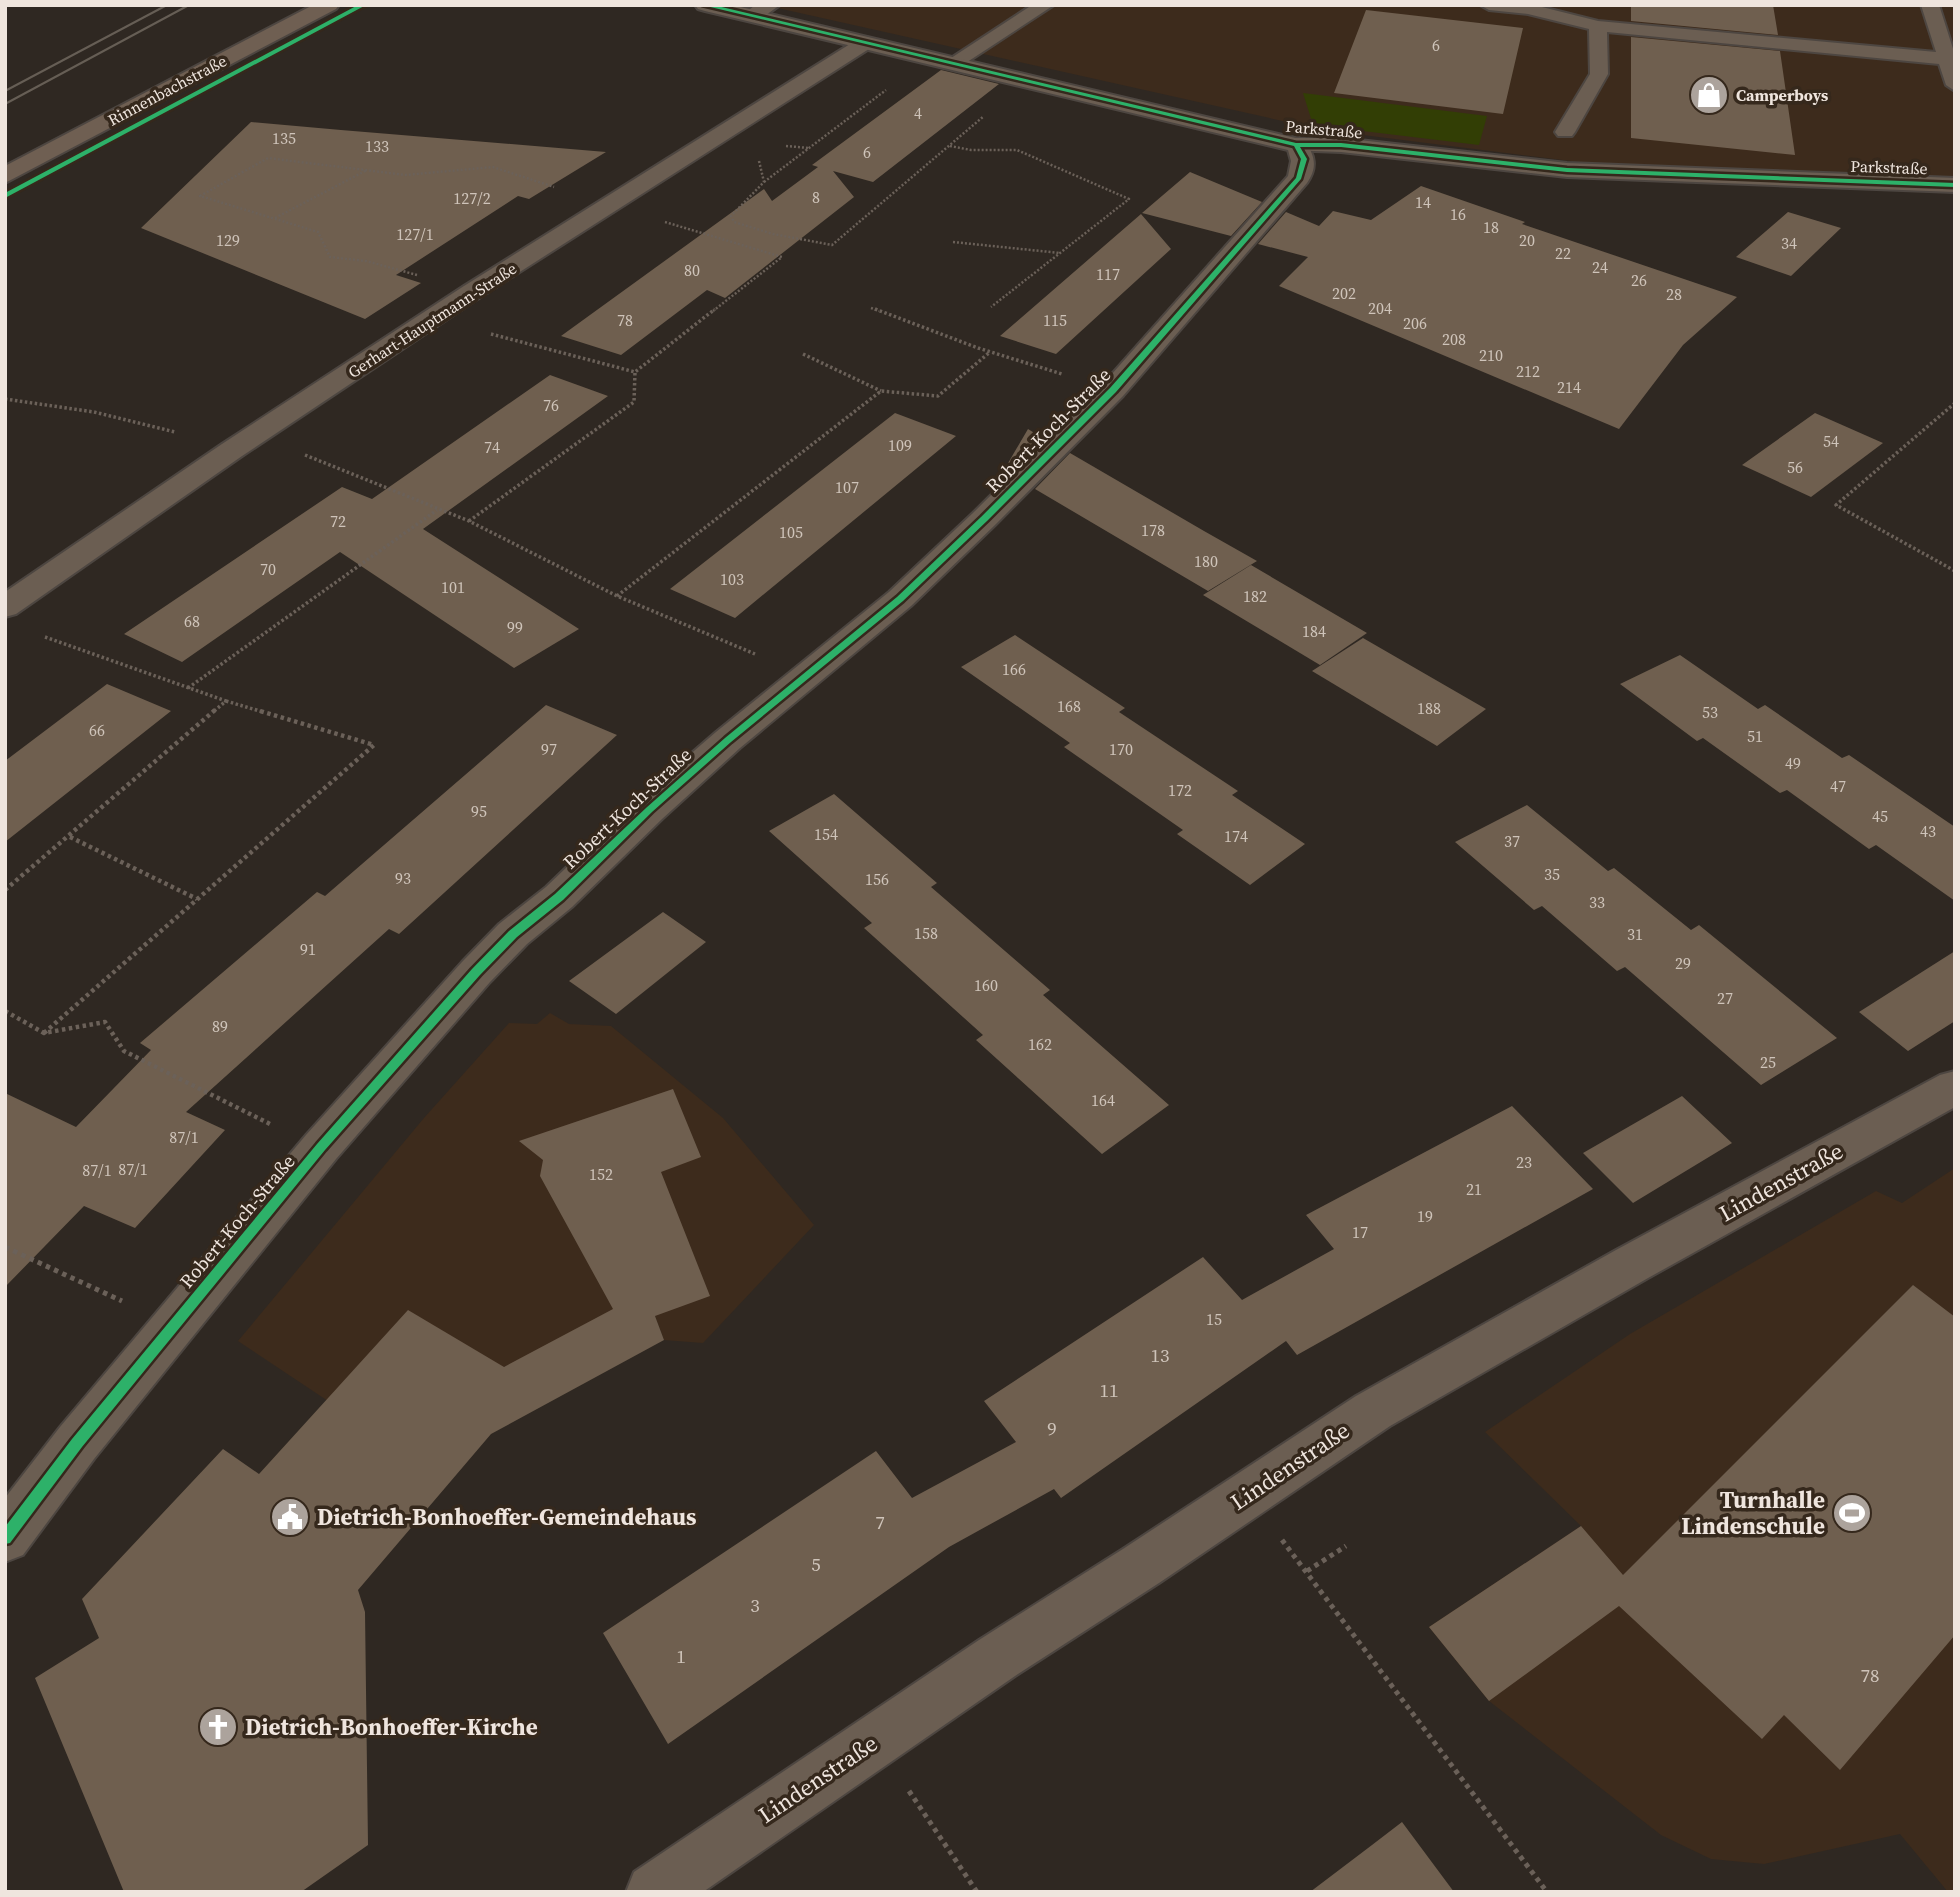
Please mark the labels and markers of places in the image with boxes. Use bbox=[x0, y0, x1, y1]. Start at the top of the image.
shop icon: Camperboys bbox=[1688, 74, 1730, 116]
place label: Camperboys bbox=[1736, 84, 1828, 106]
place label: Turnhalle Lindenschule bbox=[1681, 1484, 1825, 1542]
sports icon: Turnhalle Lindenschule bbox=[1831, 1492, 1873, 1534]
public building icon: Dietrich-Bonhoeffer-Gemeindehaus bbox=[269, 1496, 311, 1538]
place label: Dietrich-Bonhoeffer-Gemeindehaus bbox=[317, 1501, 696, 1533]
church icon: Dietrich-Bonhoeffer-Kirche bbox=[197, 1706, 239, 1748]
place label: Dietrich-Bonhoeffer-Kirche bbox=[245, 1711, 538, 1743]

